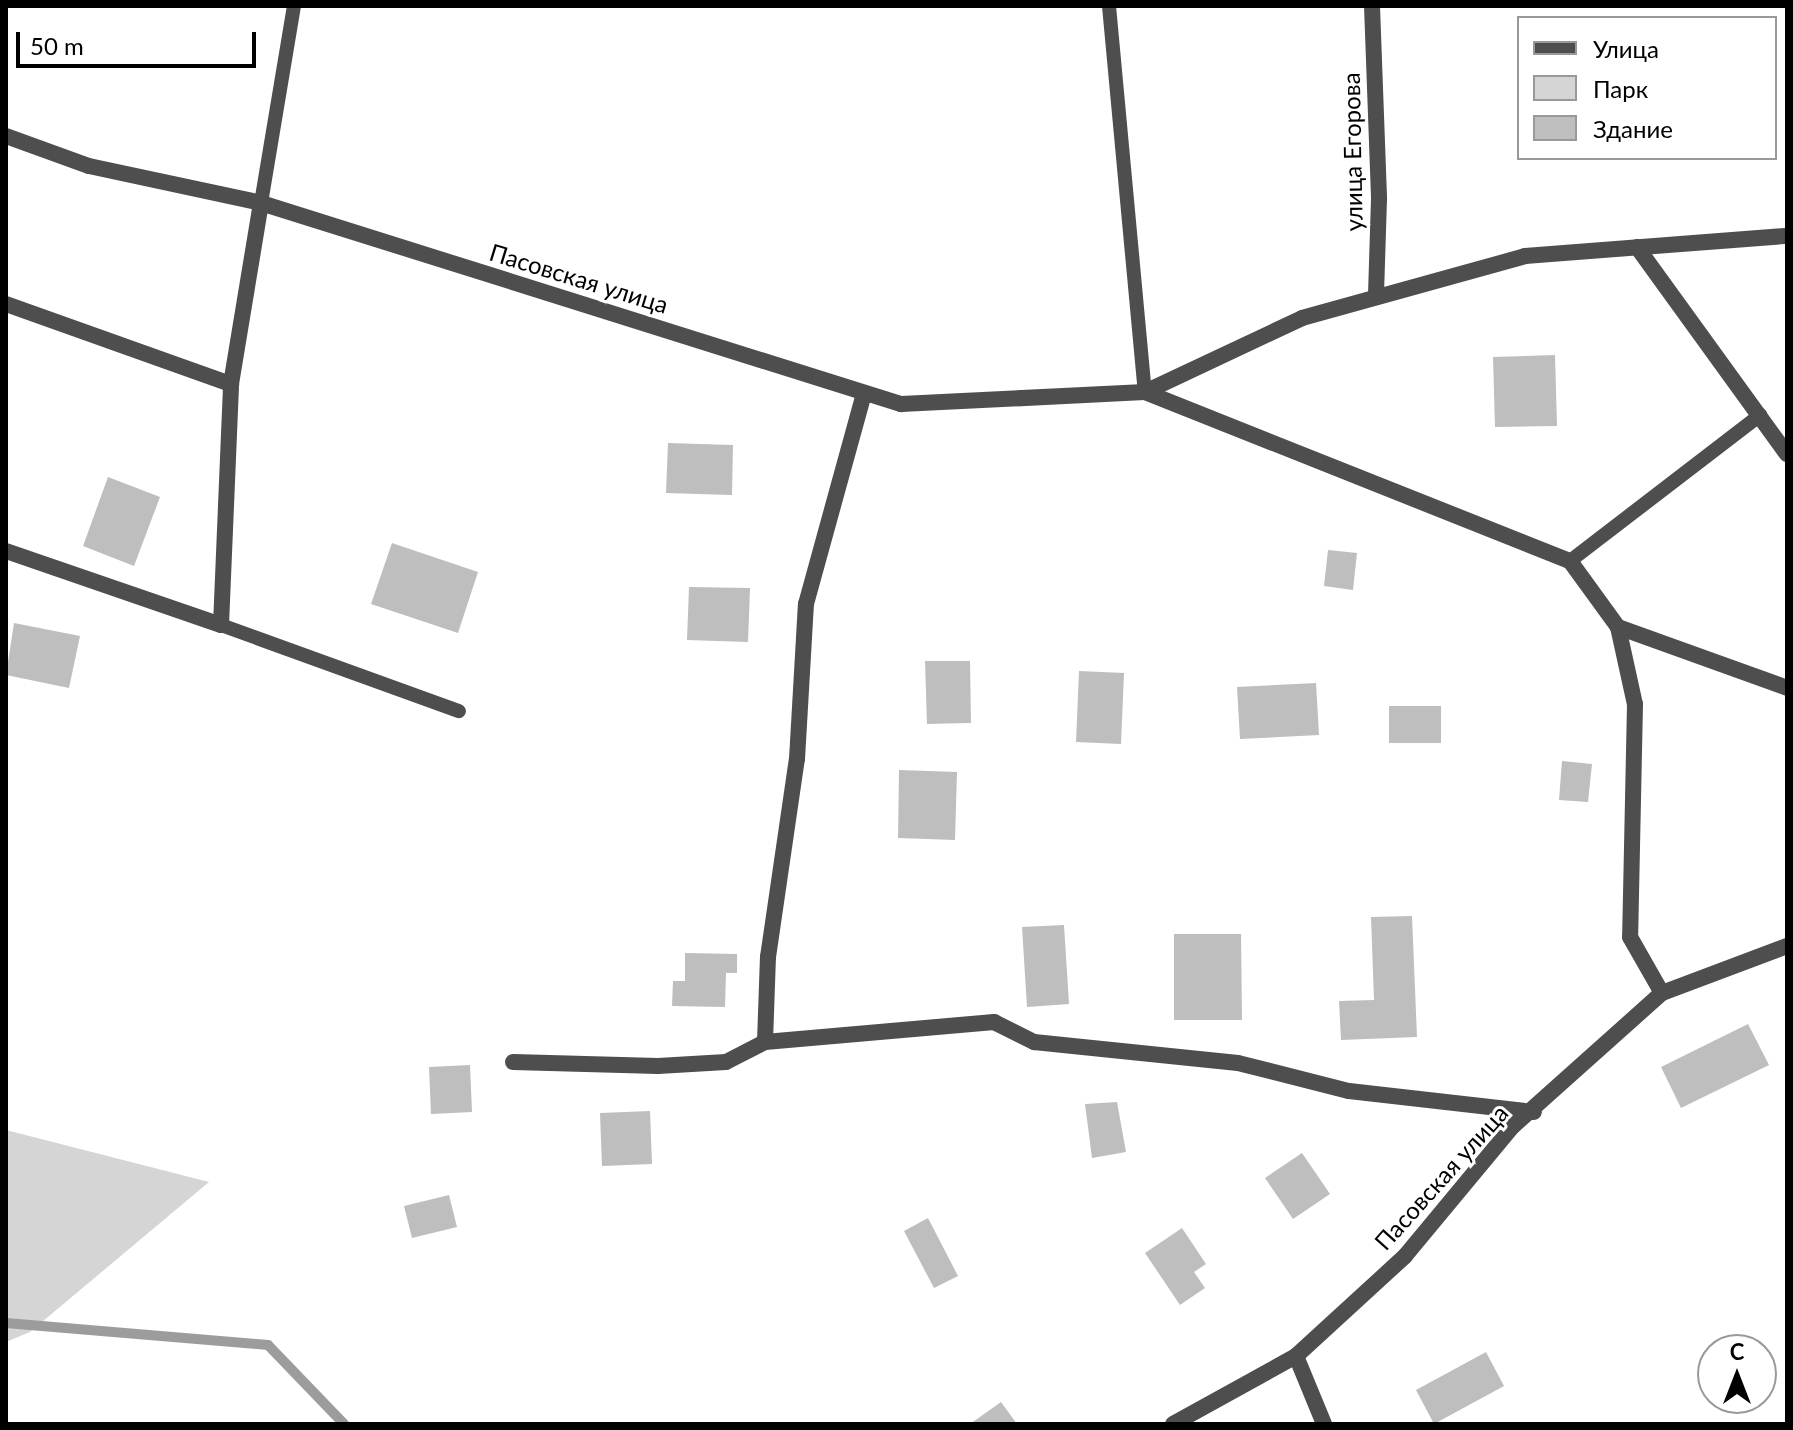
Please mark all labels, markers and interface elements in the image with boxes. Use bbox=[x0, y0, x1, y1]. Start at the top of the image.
scale bar bbox=[20, 16, 260, 66]
legend bbox=[1517, 16, 1777, 160]
text: 50 m bbox=[30, 31, 84, 60]
text: Улица bbox=[1593, 34, 1659, 63]
street label: улица Егорова bbox=[1336, 72, 1368, 232]
text: Парк bbox=[1593, 74, 1648, 103]
text: Здание bbox=[1593, 114, 1673, 143]
street label: Пасовская улица bbox=[486, 237, 672, 319]
street label: Пасовская улица bbox=[1368, 1098, 1514, 1256]
north arrow bbox=[1697, 1334, 1777, 1414]
text: С bbox=[1730, 1338, 1744, 1365]

